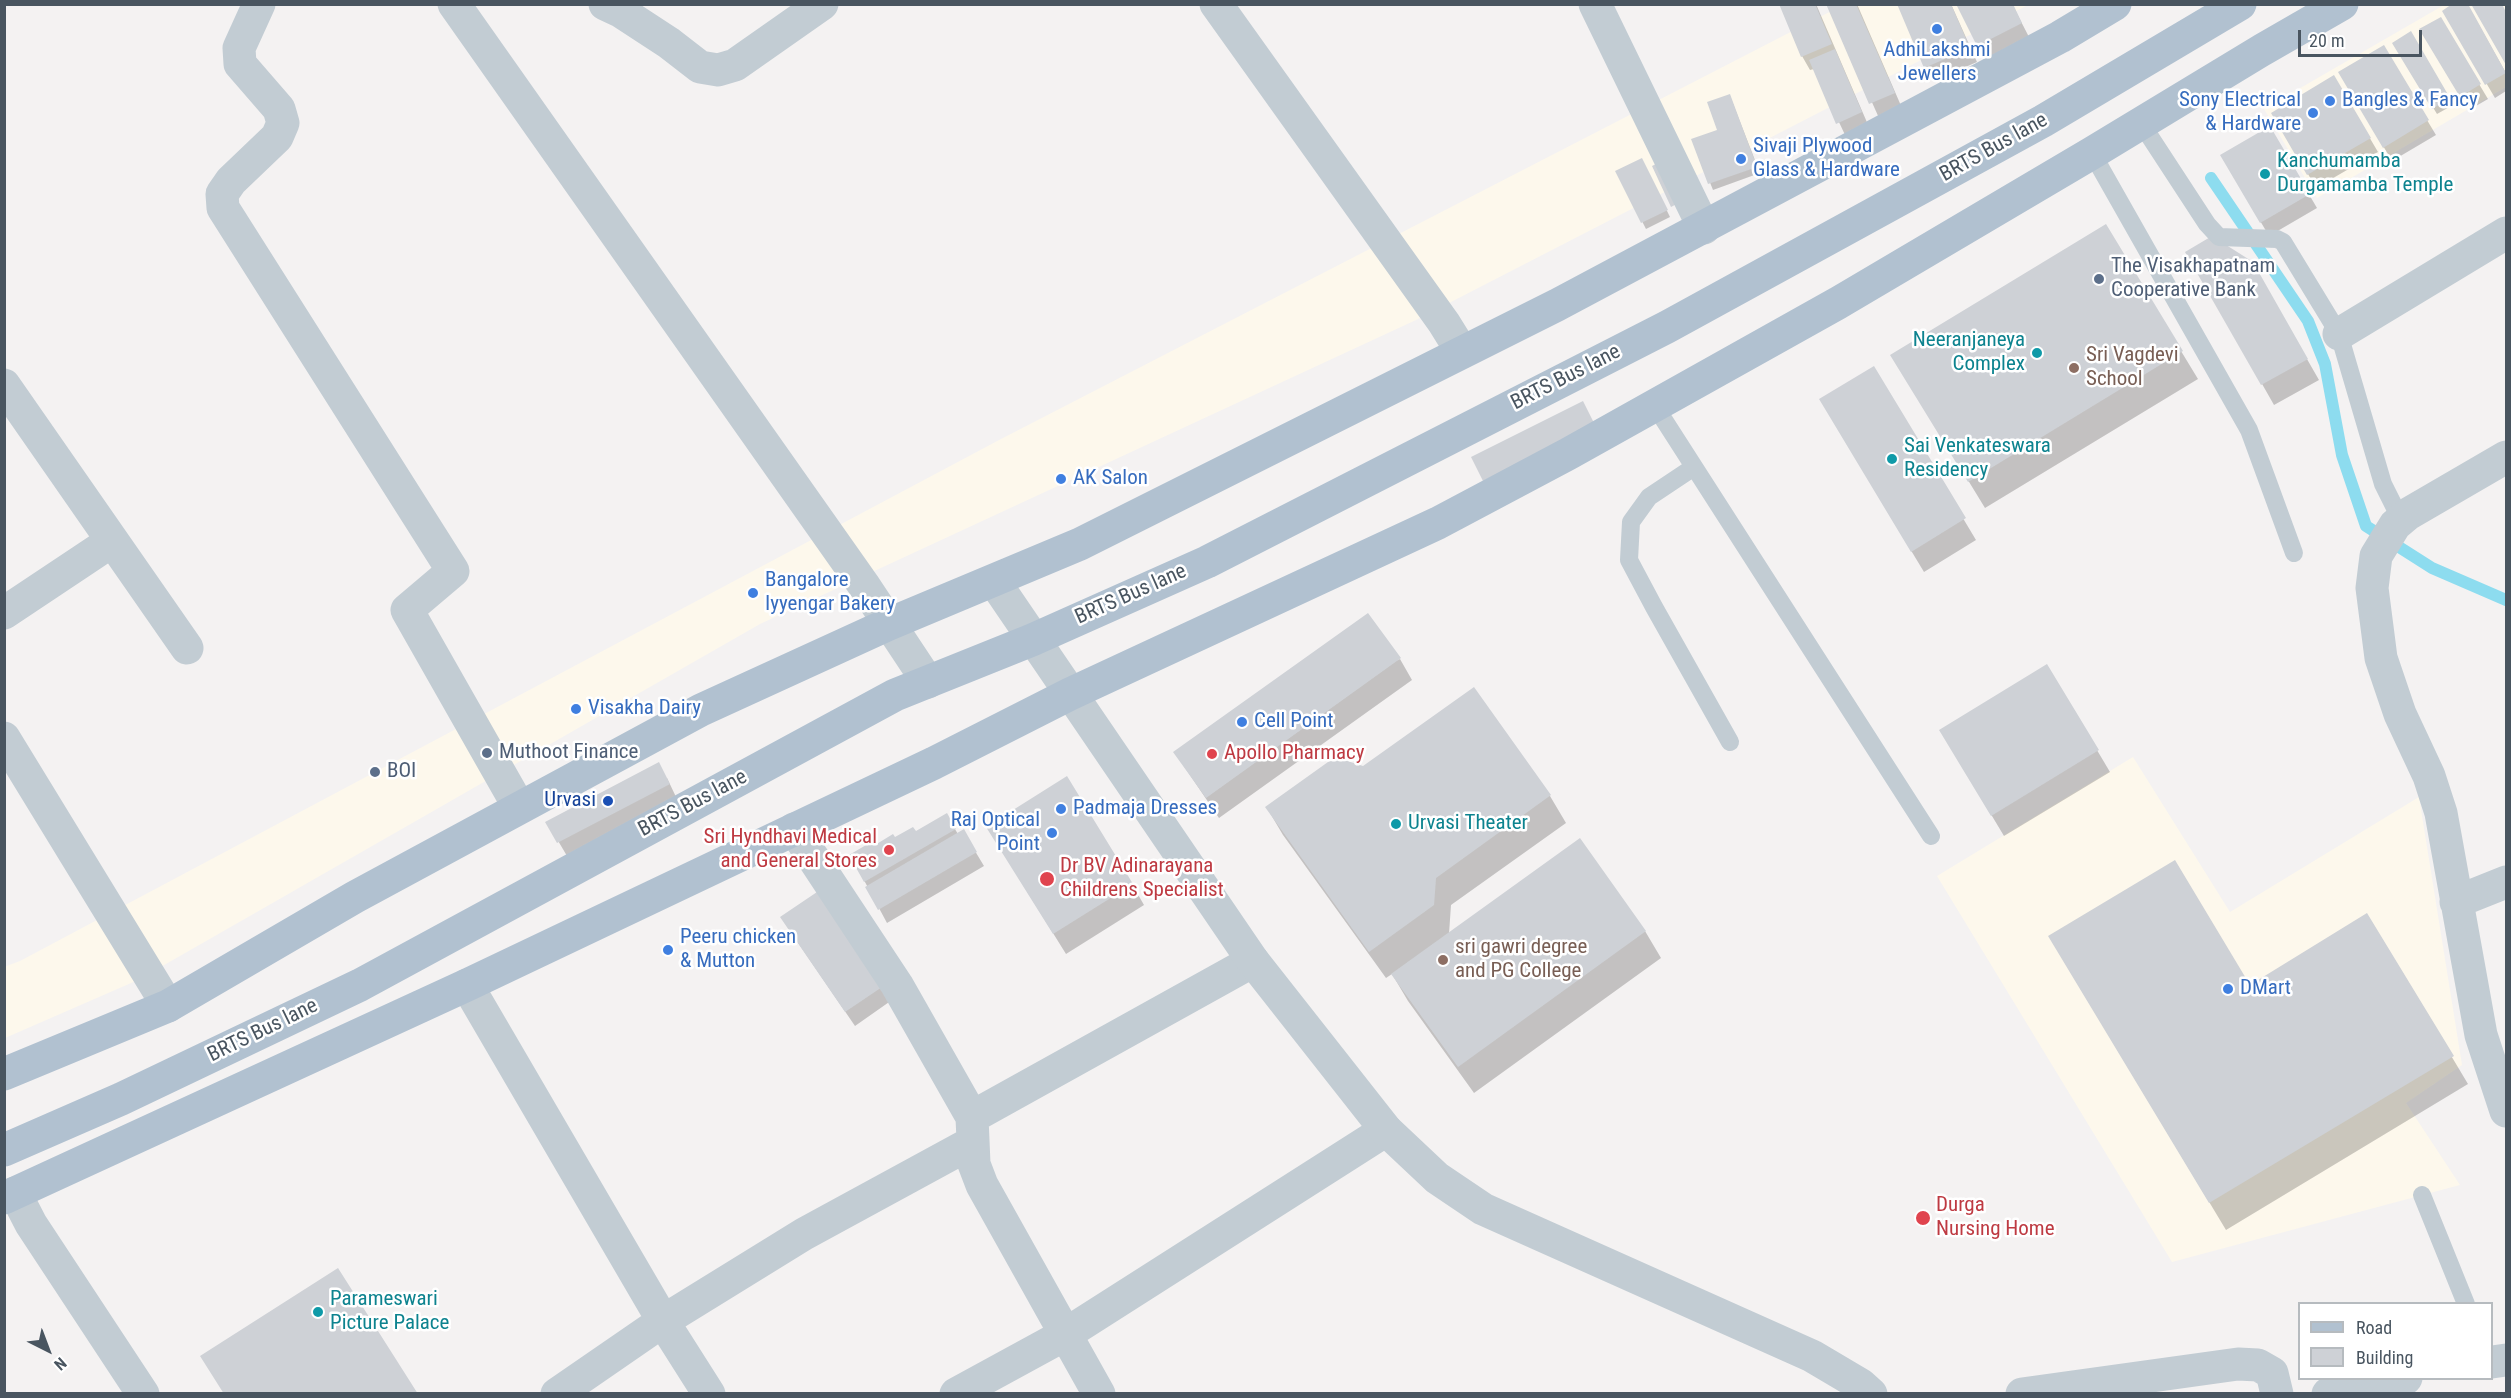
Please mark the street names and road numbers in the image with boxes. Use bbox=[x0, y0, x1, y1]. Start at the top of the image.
street label: BRTS Bus lane bbox=[1936, 108, 2052, 188]
street label: BRTS Bus lane bbox=[1507, 340, 1625, 416]
street label: BRTS Bus lane bbox=[1071, 559, 1191, 631]
street label: BRTS Bus lane bbox=[634, 765, 752, 843]
street label: BRTS Bus lane bbox=[204, 994, 322, 1068]

